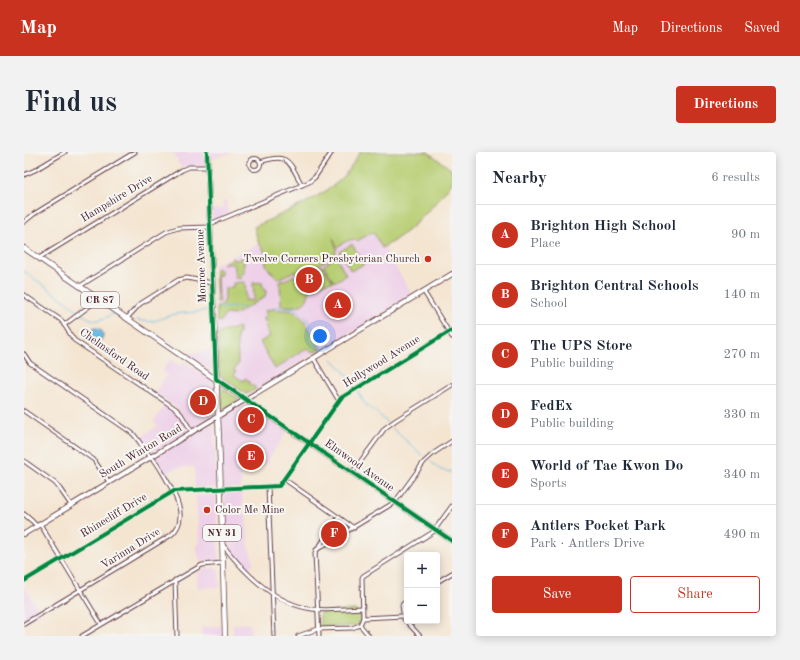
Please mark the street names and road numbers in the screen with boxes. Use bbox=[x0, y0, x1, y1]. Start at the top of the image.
street label: Hampshire Drive bbox=[79, 173, 155, 225]
street label: Monroe Avenue bbox=[195, 229, 209, 303]
road number: CR 87 bbox=[81, 292, 119, 308]
street label: Chelmsford Road bbox=[77, 327, 151, 383]
street label: Hollywood Avenue bbox=[342, 334, 422, 390]
street label: South Winton Road bbox=[98, 423, 184, 481]
street label: Elmwood Avenue bbox=[322, 438, 396, 494]
street label: Rhinecliff Drive bbox=[79, 492, 149, 540]
road number: NY 31 bbox=[203, 525, 241, 541]
street label: Varinna Drive bbox=[100, 526, 162, 572]

